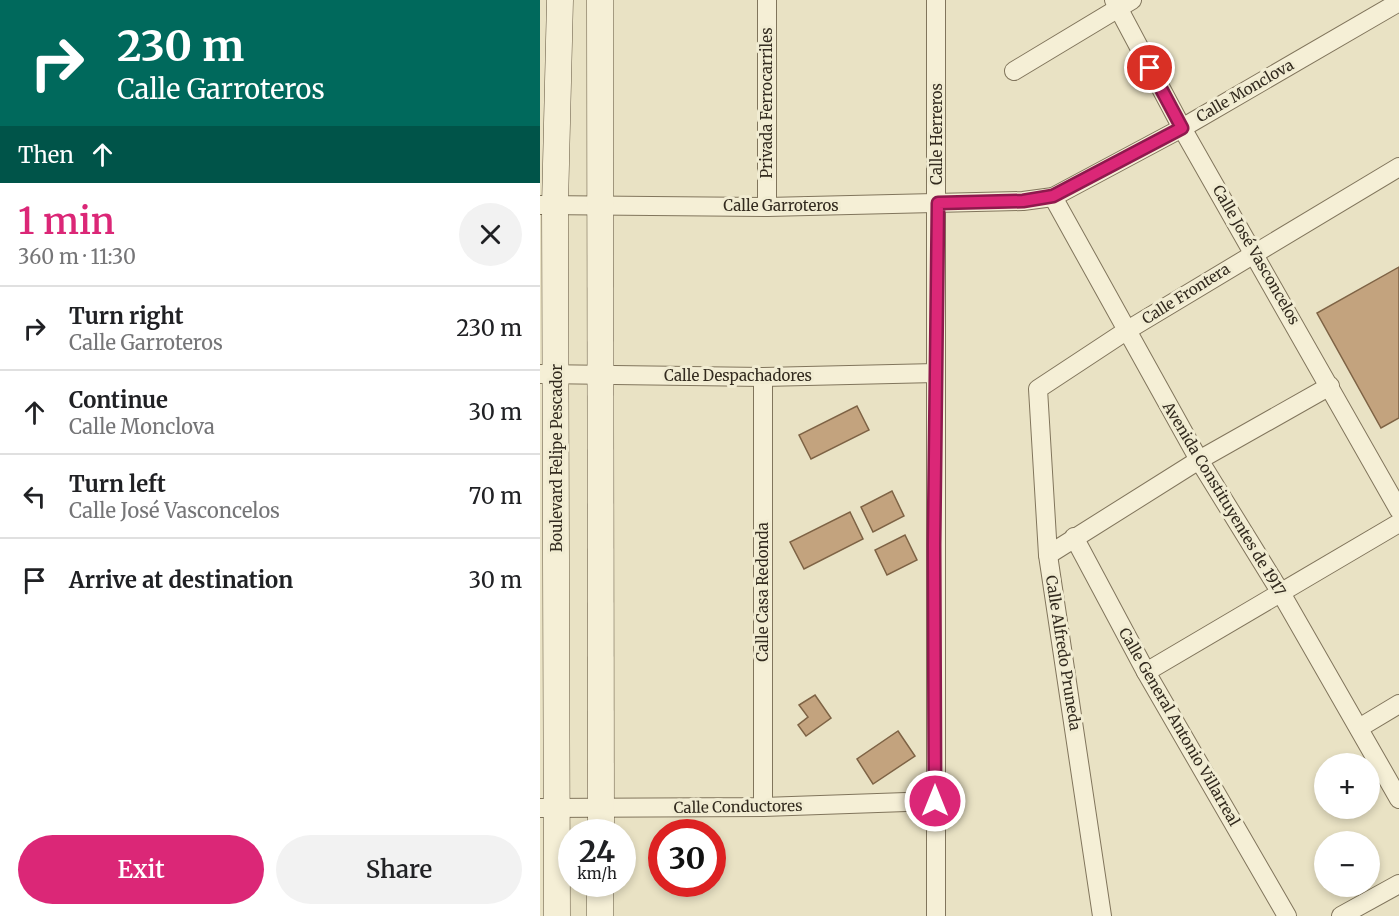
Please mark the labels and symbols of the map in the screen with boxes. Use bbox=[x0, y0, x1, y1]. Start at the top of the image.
street label: Privada Ferrocarriles bbox=[757, 27, 776, 179]
pin bbox=[1124, 42, 1175, 93]
street label: Calle Monclova bbox=[1193, 55, 1297, 126]
street label: Calle Herreros bbox=[927, 83, 946, 185]
street label: Calle José Vasconcelos bbox=[1209, 182, 1304, 328]
street label: Calle Garroteros bbox=[723, 196, 839, 215]
street label: Calle Frontera bbox=[1138, 259, 1233, 328]
street label: Boulevard Felipe Pescador bbox=[547, 364, 566, 552]
street label: Calle Despachadores bbox=[664, 366, 812, 385]
street label: Avenida Constituyentes de 1917 bbox=[1158, 397, 1290, 600]
street label: Calle Casa Redonda bbox=[753, 522, 772, 662]
street label: Calle Alfredo Pruneda bbox=[1042, 574, 1085, 732]
street label: Calle General Antonio Villarreal bbox=[1115, 624, 1244, 830]
position arrow bbox=[903, 769, 967, 833]
street label: Calle Conductores bbox=[673, 796, 803, 817]
speed limit sign: 30 bbox=[648, 819, 726, 897]

